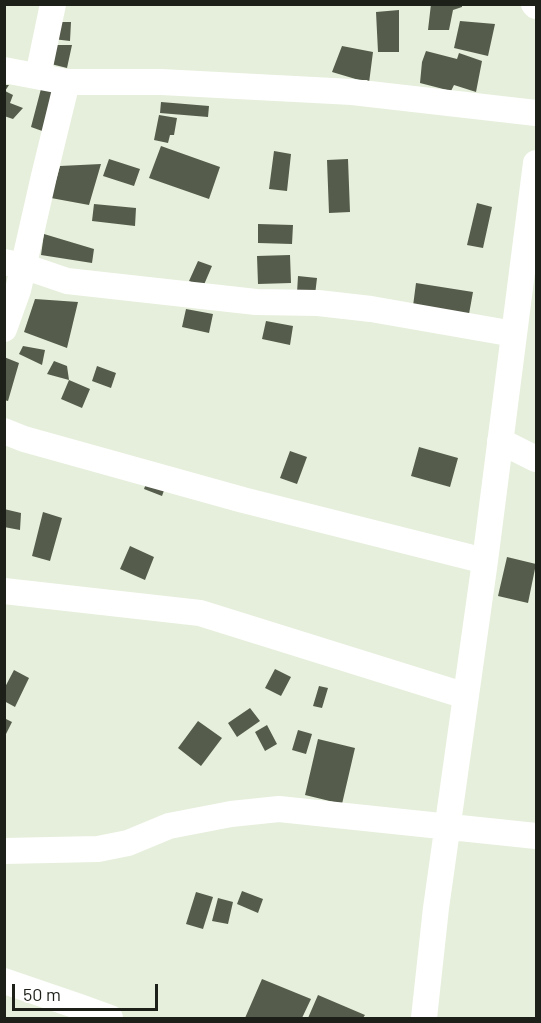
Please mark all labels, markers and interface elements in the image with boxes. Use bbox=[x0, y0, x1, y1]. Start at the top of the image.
scale bar bbox=[15, 972, 160, 1010]
text: 50 m bbox=[23, 983, 61, 1005]

